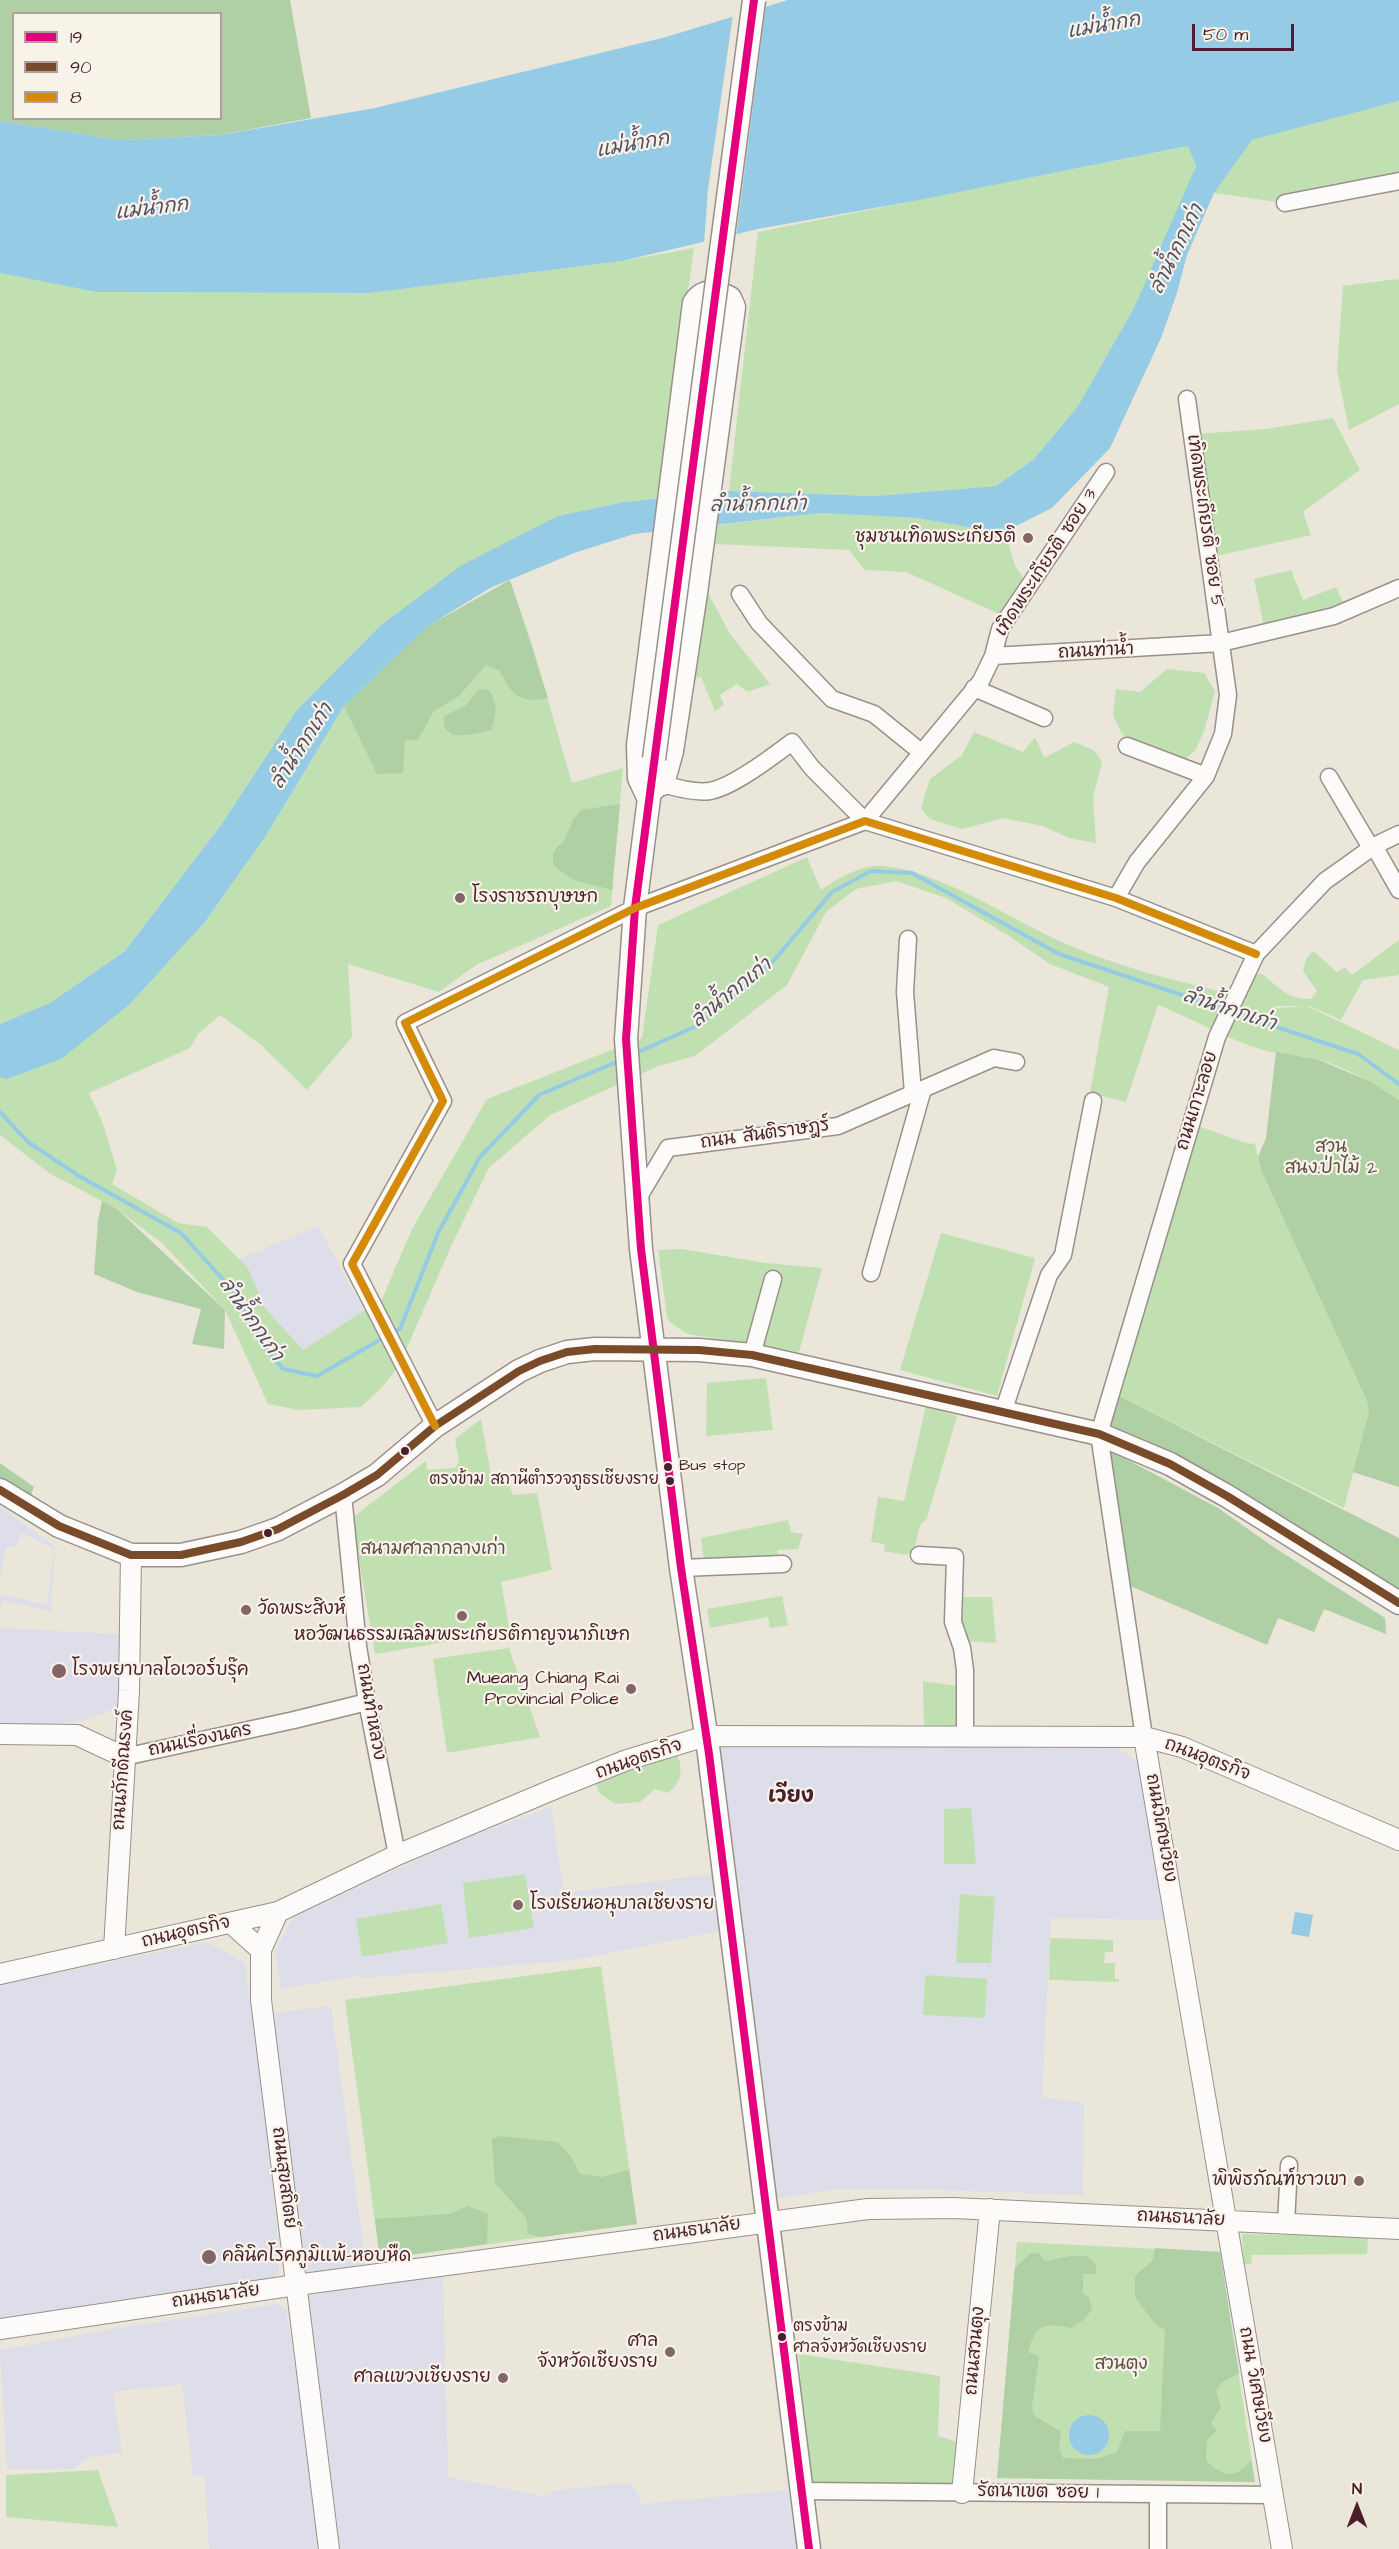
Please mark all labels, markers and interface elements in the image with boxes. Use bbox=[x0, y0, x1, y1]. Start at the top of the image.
water label: แม่น้ำกก bbox=[1066, 9, 1142, 45]
legend bbox=[12, 12, 222, 120]
scale bar bbox=[1195, 12, 1297, 50]
text: 50 m bbox=[1203, 22, 1248, 47]
text: 19 bbox=[70, 25, 83, 50]
text: 90 bbox=[70, 55, 92, 80]
text: 8 bbox=[70, 85, 82, 110]
water label: แม่น้ำกก bbox=[595, 128, 671, 164]
water label: แม่น้ำกก bbox=[114, 194, 190, 226]
water label: ลำน้ำกกเก่า bbox=[1146, 201, 1210, 299]
street label: เทิดพระเกียรติ ซอย 5 bbox=[1181, 433, 1227, 609]
street label: เทิดพระเกียรติ ซอย 3 bbox=[991, 485, 1103, 641]
water label: ลำน้ำกกเก่า bbox=[709, 493, 807, 519]
place label: ชุมชนเทิดพระเกียรติ bbox=[855, 527, 1016, 549]
marker: ชุมชนเทิดพระเกียรติ bbox=[1021, 531, 1035, 545]
street label: ถนนท่าน้ำ bbox=[1057, 639, 1135, 665]
water label: ลำน้ำกกเก่า bbox=[267, 700, 339, 794]
place label: โรงราชรถบุษษก bbox=[472, 887, 598, 909]
marker: โรงราชรถบุษษก bbox=[453, 891, 467, 905]
water label: ลำน้ำกกเก่า bbox=[687, 954, 777, 1034]
water label: ลำน้ำกกเก่า bbox=[1179, 985, 1279, 1037]
street label: ถนนเกาะลอย bbox=[1173, 1049, 1223, 1153]
street label: ถนน สันติราษฎร์ bbox=[699, 1115, 831, 1155]
park label: สวน สนง.ป่าไม้ 2 bbox=[1285, 1137, 1377, 1180]
water label: ลำน้ำกกเก่า bbox=[212, 1273, 288, 1367]
unlabelled marker bbox=[399, 1445, 411, 1457]
place label: Bus stop bbox=[679, 1457, 745, 1477]
marker: Bus stop bbox=[662, 1461, 674, 1473]
place label: ตรงข้าม สถานีตำรวจภูธรเชียงราย bbox=[429, 1471, 659, 1491]
marker: ตรงข้าม สถานีตำรวจภูธรเชียงราย bbox=[664, 1475, 676, 1487]
unlabelled marker bbox=[262, 1527, 274, 1539]
park label: สนามศาลากลางเก่า bbox=[360, 1539, 506, 1561]
place label: วัดพระสิงห์ bbox=[258, 1599, 346, 1621]
marker: วัดพระสิงห์ bbox=[239, 1603, 253, 1617]
marker: หอวัฒนธรรมเฉลิมพระเกียรติกาญจนาภิเษก bbox=[455, 1609, 469, 1623]
place label: หอวัฒนธรรมเฉลิมพระเกียรติกาญจนาภิเษก bbox=[294, 1625, 630, 1647]
place label: โรงพยาบาลโอเวอร์บรุ๊ค bbox=[72, 1660, 249, 1682]
marker: โรงพยาบาลโอเวอร์บรุ๊ค bbox=[50, 1662, 68, 1680]
street label: ถนนทำหลวง bbox=[351, 1662, 389, 1762]
place label: Mueang Chiang Rai Provincial Police bbox=[467, 1668, 619, 1710]
marker: Mueang Chiang Rai Provincial Police bbox=[624, 1682, 638, 1696]
street label: ถนนภักดีณรงค์ bbox=[109, 1709, 139, 1831]
street label: ถนนเรื่องนคร bbox=[146, 1720, 254, 1762]
street label: ถนนอุตรกิจ bbox=[1161, 1734, 1253, 1786]
street label: ถนนอุตรกิจ bbox=[593, 1735, 685, 1785]
street label: ถนนวิเศษเวียง bbox=[1140, 1772, 1180, 1884]
district label: เวียง bbox=[768, 1785, 814, 1811]
place label: โรงเรียนอนุบาลเชียงราย bbox=[530, 1894, 714, 1916]
marker: โรงเรียนอนุบาลเชียงราย bbox=[511, 1898, 525, 1912]
street label: ถนนอุตรกิจ bbox=[140, 1912, 232, 1954]
street label: ถนนสุขสถิตย์ bbox=[266, 2126, 300, 2230]
place label: พิพิธภัณฑ์ชาวเขา bbox=[1212, 2170, 1347, 2192]
marker: พิพิธภัณฑ์ชาวเขา bbox=[1352, 2174, 1366, 2188]
street label: ถนนธนาลัย bbox=[1136, 2206, 1226, 2232]
street label: ถนนธนาลัย bbox=[652, 2214, 742, 2248]
place label: คลินิคโรคภูมิแพ้-หอบหืด bbox=[222, 2246, 411, 2268]
marker: คลินิคโรคภูมิแพ้-หอบหืด bbox=[200, 2248, 218, 2266]
street label: ถนนธนาลัย bbox=[171, 2280, 261, 2314]
street label: ถนนสวนตุง bbox=[961, 2306, 991, 2396]
place label: ตรงข้าม ศาลจังหวัดเชียงราย bbox=[793, 2318, 927, 2356]
street label: ถนน วิเศษเวียง bbox=[1233, 2325, 1275, 2445]
place label: ศาล จังหวัดเชียงราย bbox=[537, 2331, 658, 2374]
marker: ตรงข้าม ศาลจังหวัดเชียงราย bbox=[776, 2331, 788, 2343]
marker: ศาล จังหวัดเชียงราย bbox=[663, 2345, 677, 2359]
park label: สวนตุง bbox=[1094, 2354, 1148, 2376]
place label: ศาลแขวงเชียงราย bbox=[354, 2367, 491, 2389]
marker: ศาลแขวงเชียงราย bbox=[496, 2371, 510, 2385]
north arrow bbox=[1327, 2477, 1387, 2537]
text: N bbox=[1352, 2478, 1362, 2500]
street label: รัตนาเขต ซอย 1 bbox=[977, 2481, 1099, 2505]

